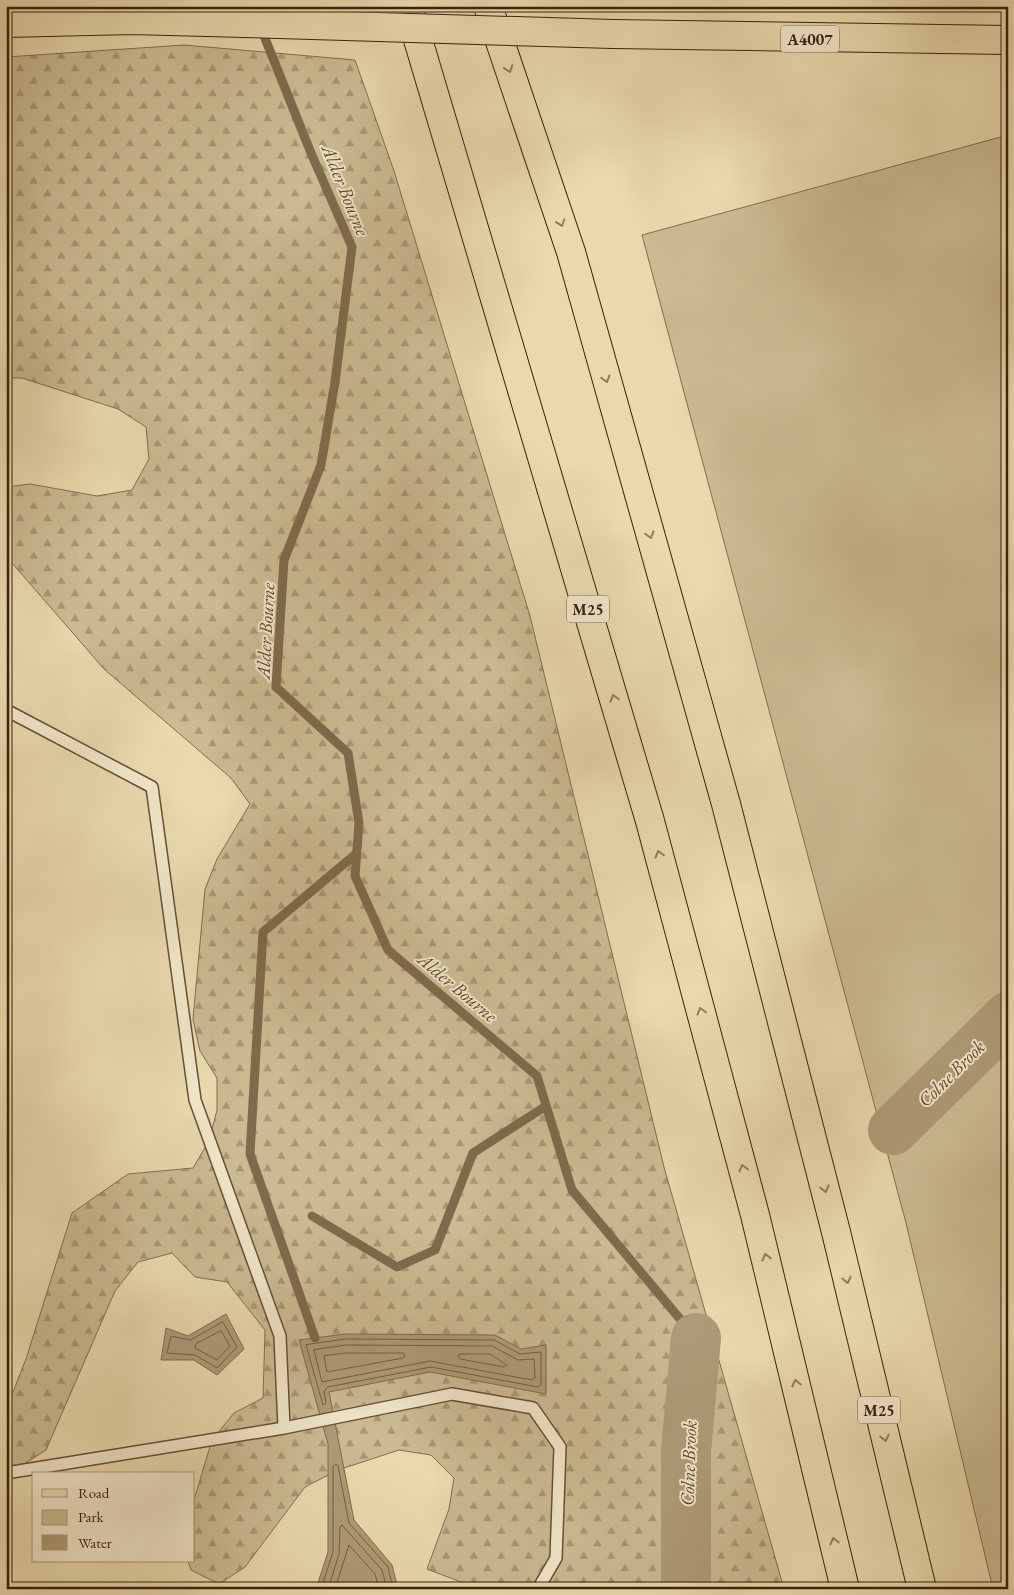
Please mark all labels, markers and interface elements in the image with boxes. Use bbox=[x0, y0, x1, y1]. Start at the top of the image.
road number: A4007 bbox=[781, 26, 839, 52]
one-way arrow bbox=[503, 64, 513, 73]
water label: Alder Bourne bbox=[315, 139, 375, 240]
one-way arrow bbox=[555, 218, 565, 227]
one-way arrow bbox=[601, 374, 611, 383]
one-way arrow bbox=[645, 531, 655, 539]
water label: Alder Bourne bbox=[250, 582, 281, 682]
road number: M25 bbox=[567, 596, 609, 622]
one-way arrow bbox=[610, 694, 620, 702]
one-way arrow bbox=[654, 849, 665, 858]
water label: Alder Bourne bbox=[411, 946, 503, 1028]
one-way arrow bbox=[696, 1006, 707, 1015]
water label: Colne Brook bbox=[912, 1034, 991, 1112]
one-way arrow bbox=[738, 1164, 749, 1172]
one-way arrow bbox=[819, 1185, 830, 1194]
one-way arrow bbox=[761, 1252, 772, 1261]
one-way arrow bbox=[841, 1275, 852, 1284]
one-way arrow bbox=[791, 1379, 802, 1388]
road number: M25 bbox=[858, 1396, 900, 1424]
water label: Colne Brook bbox=[675, 1420, 702, 1506]
one-way arrow bbox=[879, 1433, 890, 1442]
legend bbox=[32, 1472, 195, 1562]
text: Road bbox=[78, 1483, 110, 1502]
text: Park bbox=[78, 1507, 105, 1526]
text: Water bbox=[78, 1533, 112, 1552]
one-way arrow bbox=[829, 1537, 840, 1546]

